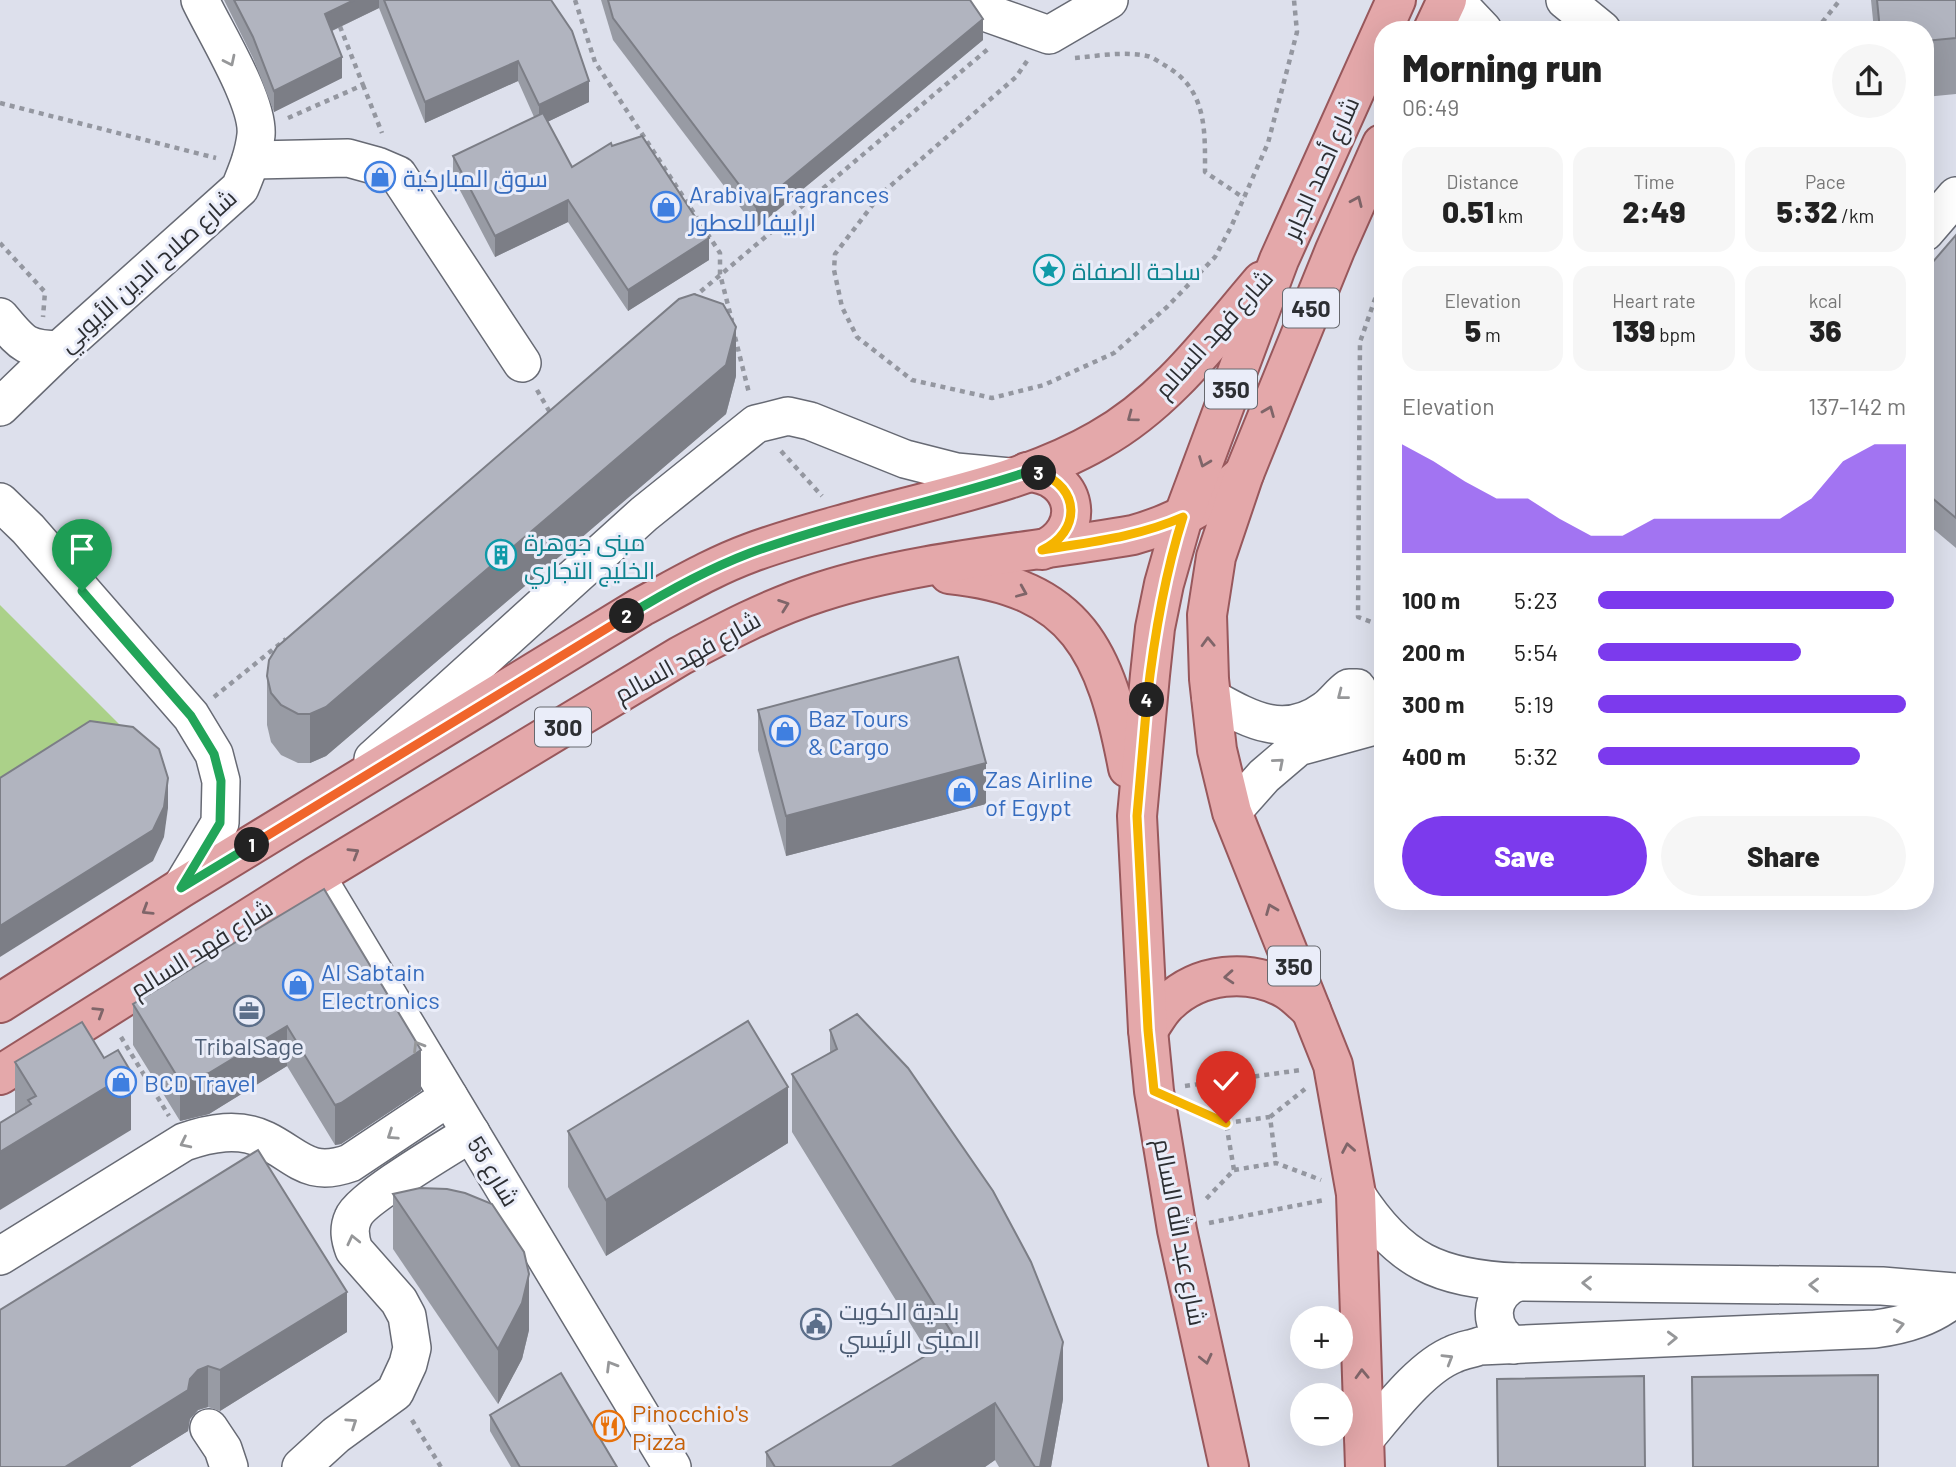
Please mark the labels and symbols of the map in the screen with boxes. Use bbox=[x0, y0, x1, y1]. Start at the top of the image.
one-way arrow bbox=[222, 54, 236, 66]
street label: شارع أحمد الجابر bbox=[1275, 92, 1367, 247]
shop icon: سوق المباركية bbox=[363, 160, 397, 194]
place label: سوق المباركية bbox=[403, 163, 548, 194]
place label: Arabiva Fragrances ارابيفا للعطور bbox=[687, 179, 889, 236]
street label: شارع صلاح الدين الأيوبي bbox=[52, 182, 246, 362]
shop icon: Arabiva Fragrances ارابيفا للعطور bbox=[649, 190, 683, 224]
one-way arrow bbox=[1349, 196, 1363, 208]
place icon: ساحة الصفاة bbox=[1032, 253, 1066, 287]
place label: ساحة الصفاة bbox=[1072, 256, 1201, 285]
street label: شارع فهد السالم bbox=[1148, 263, 1280, 405]
road number: 450 bbox=[1283, 288, 1339, 328]
road number: 350 bbox=[1205, 370, 1257, 408]
one-way arrow bbox=[1261, 405, 1275, 417]
one-way arrow bbox=[1128, 408, 1140, 421]
one-way arrow bbox=[1198, 455, 1212, 467]
pin: 3 bbox=[1021, 456, 1056, 490]
pin bbox=[52, 519, 112, 591]
place label: مبنى جوهرة الخليج التجاري bbox=[524, 527, 655, 589]
building icon: مبنى جوهرة الخليج التجاري bbox=[484, 538, 518, 572]
one-way arrow bbox=[1015, 584, 1028, 598]
pin: 2 bbox=[610, 598, 644, 634]
one-way arrow bbox=[778, 599, 790, 613]
street label: شارع فهد السالم bbox=[609, 604, 767, 711]
one-way arrow bbox=[1200, 636, 1216, 647]
pin: 4 bbox=[1130, 682, 1164, 718]
one-way arrow bbox=[1337, 687, 1350, 700]
place label: Baz Tours & Cargo bbox=[808, 703, 909, 760]
road number: 300 bbox=[535, 708, 591, 747]
shop icon: Baz Tours & Cargo bbox=[768, 714, 802, 748]
one-way arrow bbox=[1271, 759, 1284, 771]
place label: Zas Airline of Egypt bbox=[985, 764, 1093, 821]
shop icon: Zas Airline of Egypt bbox=[945, 775, 979, 809]
pin: 1 bbox=[234, 828, 270, 862]
one-way arrow bbox=[347, 848, 360, 861]
street label: شارع فهد السالم bbox=[124, 893, 279, 1006]
one-way arrow bbox=[141, 901, 154, 914]
one-way arrow bbox=[1266, 903, 1280, 915]
road number: 350 bbox=[1268, 946, 1320, 986]
place label: Al Sabtain Electronics bbox=[321, 957, 440, 1014]
shop icon: Al Sabtain Electronics bbox=[281, 968, 315, 1002]
one-way arrow bbox=[1223, 969, 1234, 984]
office icon: TribalSage bbox=[232, 994, 266, 1028]
one-way arrow bbox=[91, 1008, 104, 1021]
place label: TribalSage bbox=[194, 1031, 304, 1060]
one-way arrow bbox=[414, 1040, 427, 1053]
pin bbox=[1196, 1051, 1256, 1123]
shop icon: BCD Travel bbox=[104, 1065, 138, 1099]
place label: BCD Travel bbox=[144, 1068, 256, 1097]
one-way arrow bbox=[387, 1127, 400, 1140]
street label: شارع 55 bbox=[459, 1131, 526, 1213]
one-way arrow bbox=[180, 1135, 192, 1149]
street label: شارع عبد الله السالم bbox=[1146, 1136, 1213, 1329]
one-way arrow bbox=[1341, 1142, 1356, 1154]
one-way arrow bbox=[347, 1234, 361, 1246]
one-way arrow bbox=[1581, 1275, 1592, 1291]
one-way arrow bbox=[1809, 1277, 1819, 1293]
place label: بلدية الكويت المبنى الرئيسي bbox=[839, 1296, 980, 1358]
public building icon: بلدية الكويت المبنى الرئيسي bbox=[799, 1307, 833, 1341]
one-way arrow bbox=[1893, 1319, 1905, 1333]
one-way arrow bbox=[1667, 1331, 1678, 1346]
one-way arrow bbox=[1198, 1353, 1212, 1365]
one-way arrow bbox=[1440, 1354, 1453, 1367]
one-way arrow bbox=[607, 1361, 620, 1374]
one-way arrow bbox=[1355, 1369, 1370, 1380]
place label: Pinocchio's Pizza bbox=[632, 1398, 749, 1455]
restaurant icon: Pinocchio's Pizza bbox=[592, 1409, 626, 1443]
one-way arrow bbox=[345, 1418, 358, 1431]

